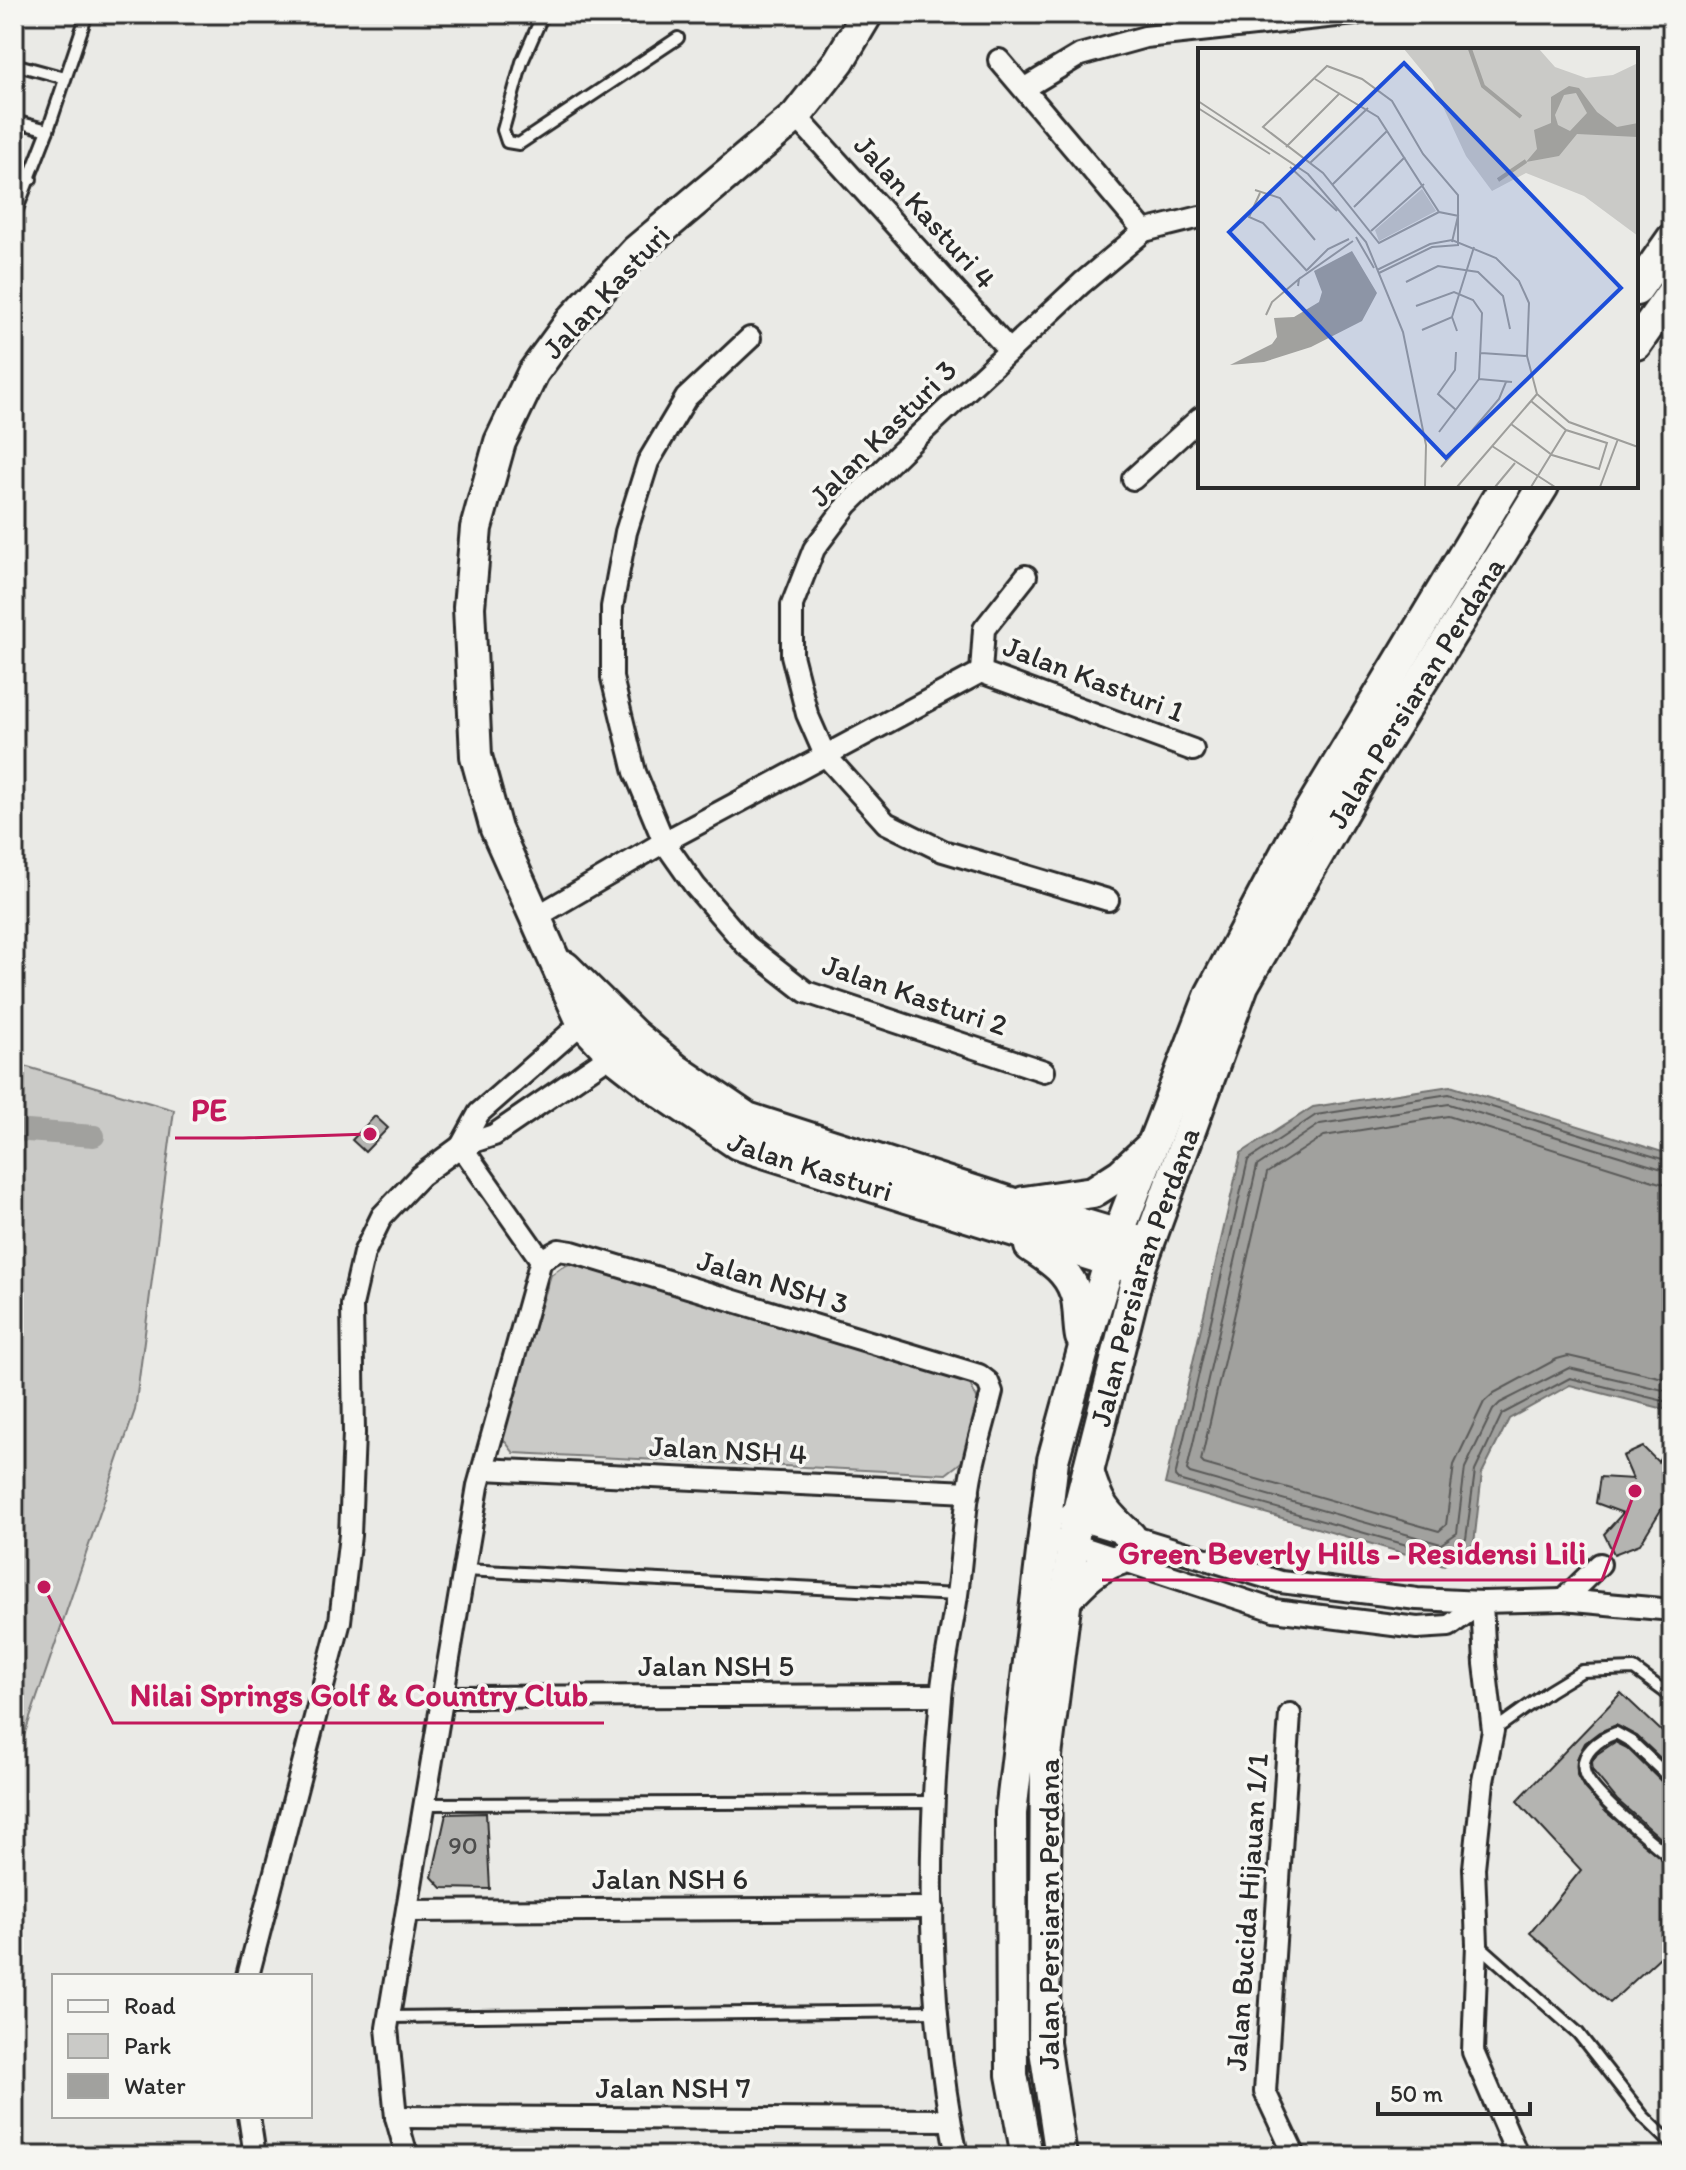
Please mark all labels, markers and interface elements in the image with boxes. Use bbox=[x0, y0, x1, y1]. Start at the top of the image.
inset map bbox=[1198, 48, 1638, 488]
street label: Jalan Kasturi 4 bbox=[846, 127, 1004, 297]
street label: Jalan Kasturi bbox=[534, 217, 677, 367]
street label: Jalan Kasturi 3 bbox=[801, 351, 964, 514]
street label: Jalan Persiaran Perdana bbox=[1318, 550, 1513, 835]
street label: Jalan Kasturi 1 bbox=[998, 627, 1190, 730]
street label: Jalan Kasturi 2 bbox=[818, 946, 1013, 1043]
callout: PE bbox=[175, 1082, 243, 1138]
text: PE bbox=[191, 1091, 227, 1129]
street label: Jalan Persiaran Perdana bbox=[1081, 1121, 1208, 1430]
street label: Jalan Kasturi bbox=[720, 1123, 898, 1210]
street label: Jalan NSH 3 bbox=[693, 1241, 853, 1322]
street label: Jalan NSH 4 bbox=[648, 1427, 808, 1472]
callout: Green Beverly Hills - Residensi Lili bbox=[1102, 1524, 1602, 1580]
text: Green Beverly Hills - Residensi Lili bbox=[1118, 1534, 1586, 1572]
street label: Jalan NSH 5 bbox=[638, 1647, 794, 1684]
callout: Nilai Springs Golf & Country Club bbox=[113, 1667, 604, 1723]
text: Nilai Springs Golf & Country Club bbox=[130, 1676, 588, 1714]
street label: Jalan Bucida Hijauan 1/1 bbox=[1217, 1752, 1276, 2072]
street label: Jalan Persiaran Perdana bbox=[1030, 1758, 1067, 2070]
house number: 90 bbox=[448, 1829, 478, 1861]
street label: Jalan NSH 6 bbox=[592, 1860, 748, 1897]
legend bbox=[52, 1974, 312, 2118]
text: Road bbox=[124, 1991, 176, 2020]
text: Park bbox=[124, 2031, 171, 2060]
scale bar bbox=[1378, 2066, 1530, 2116]
street label: Jalan NSH 7 bbox=[595, 2069, 751, 2106]
text: Water bbox=[124, 2071, 186, 2100]
text: 50 m bbox=[1390, 2079, 1443, 2108]

